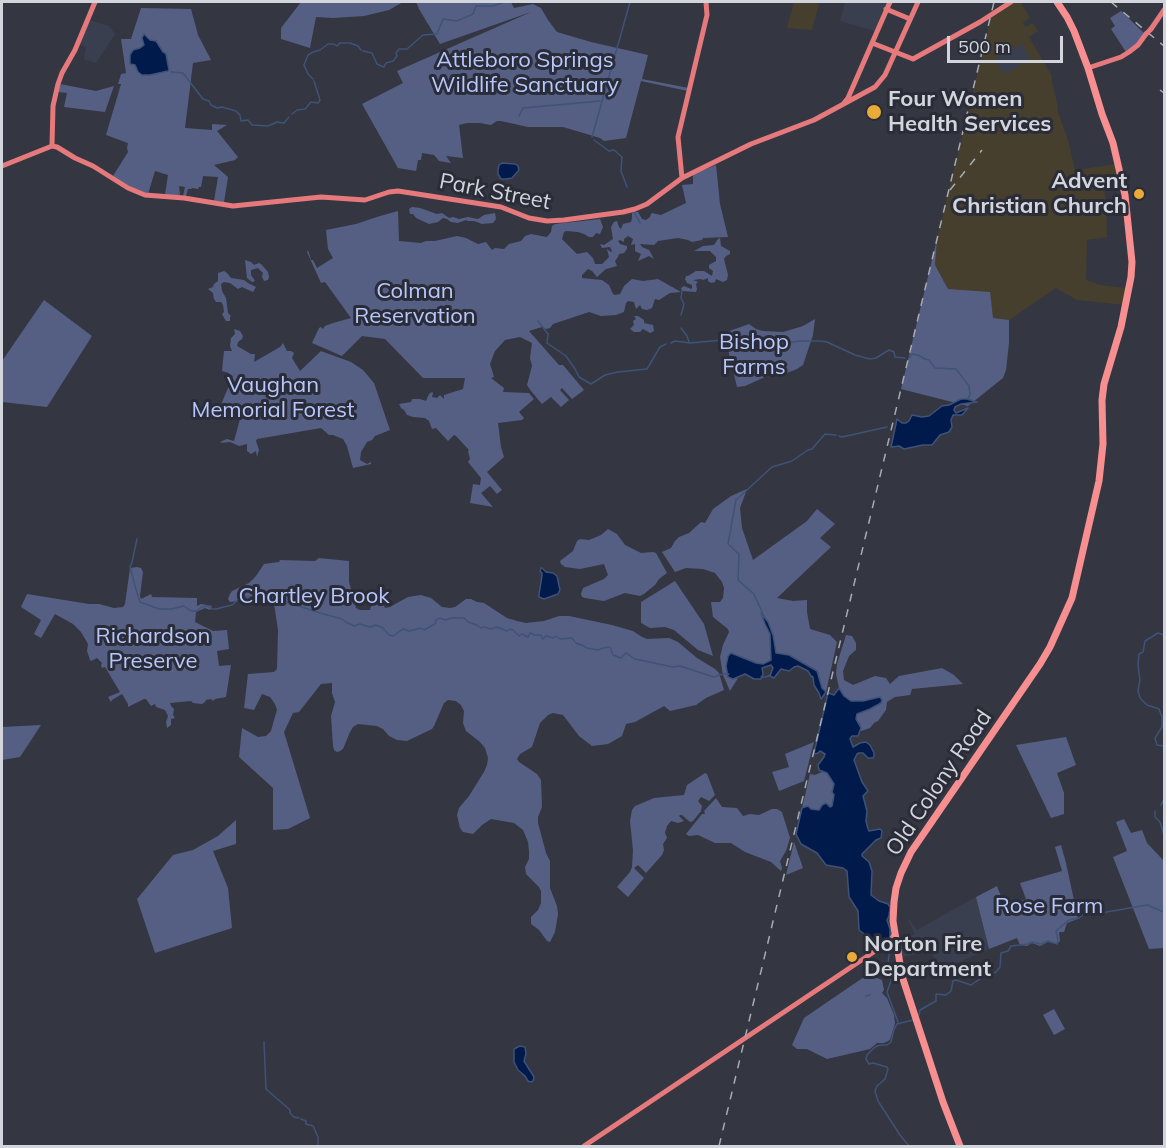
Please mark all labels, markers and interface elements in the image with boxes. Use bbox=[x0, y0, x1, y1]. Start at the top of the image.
scale bar bbox=[950, 24, 1066, 62]
text: 500 m bbox=[958, 35, 1011, 58]
park label: Attleboro Springs Wildlife Sanctuary bbox=[431, 47, 619, 98]
place label: Four Women Health Services bbox=[888, 86, 1051, 138]
marker: Four Women Health Services bbox=[865, 103, 883, 121]
street label: Park Street bbox=[437, 168, 553, 216]
place label: Advent Christian Church bbox=[952, 168, 1127, 220]
marker: Advent Christian Church bbox=[1132, 187, 1146, 201]
park label: Colman Reservation bbox=[354, 278, 476, 330]
park label: Bishop Farms bbox=[719, 329, 789, 380]
park label: Vaughan Memorial Forest bbox=[192, 372, 354, 424]
park label: Chartley Brook bbox=[238, 583, 390, 609]
park label: Richardson Preserve bbox=[96, 623, 210, 674]
street label: Old Colony Road bbox=[881, 705, 997, 861]
park label: Rose Farm bbox=[995, 893, 1103, 919]
place label: Norton Fire Department bbox=[864, 931, 991, 982]
marker: Norton Fire Department bbox=[845, 950, 859, 964]

